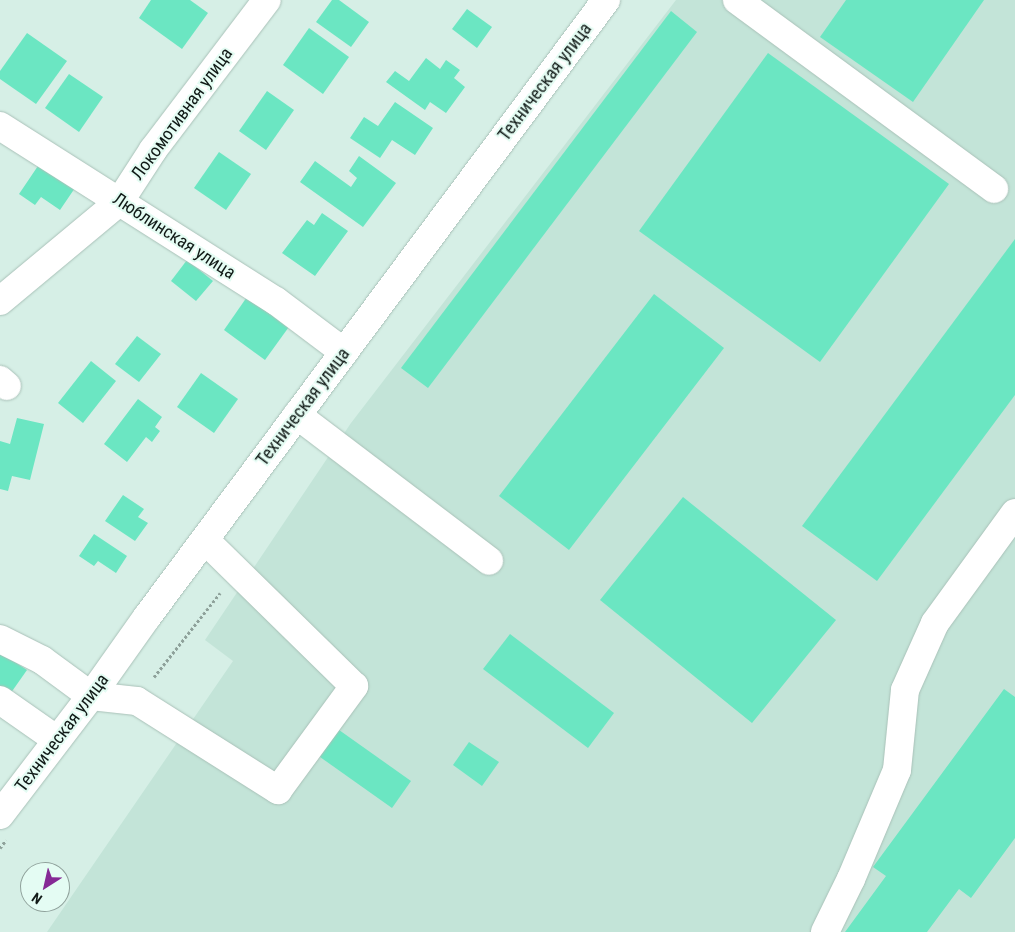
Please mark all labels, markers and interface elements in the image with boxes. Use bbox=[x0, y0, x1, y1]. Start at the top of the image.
street label: Техническая улица bbox=[494, 19, 596, 145]
street label: Локомотивная улица bbox=[127, 44, 237, 184]
street label: Люблинская улица bbox=[109, 188, 239, 284]
street label: Техническая улица bbox=[252, 344, 354, 470]
street label: Техническая улица bbox=[11, 670, 113, 796]
north arrow bbox=[20, 862, 70, 912]
text: N bbox=[29, 889, 45, 907]

